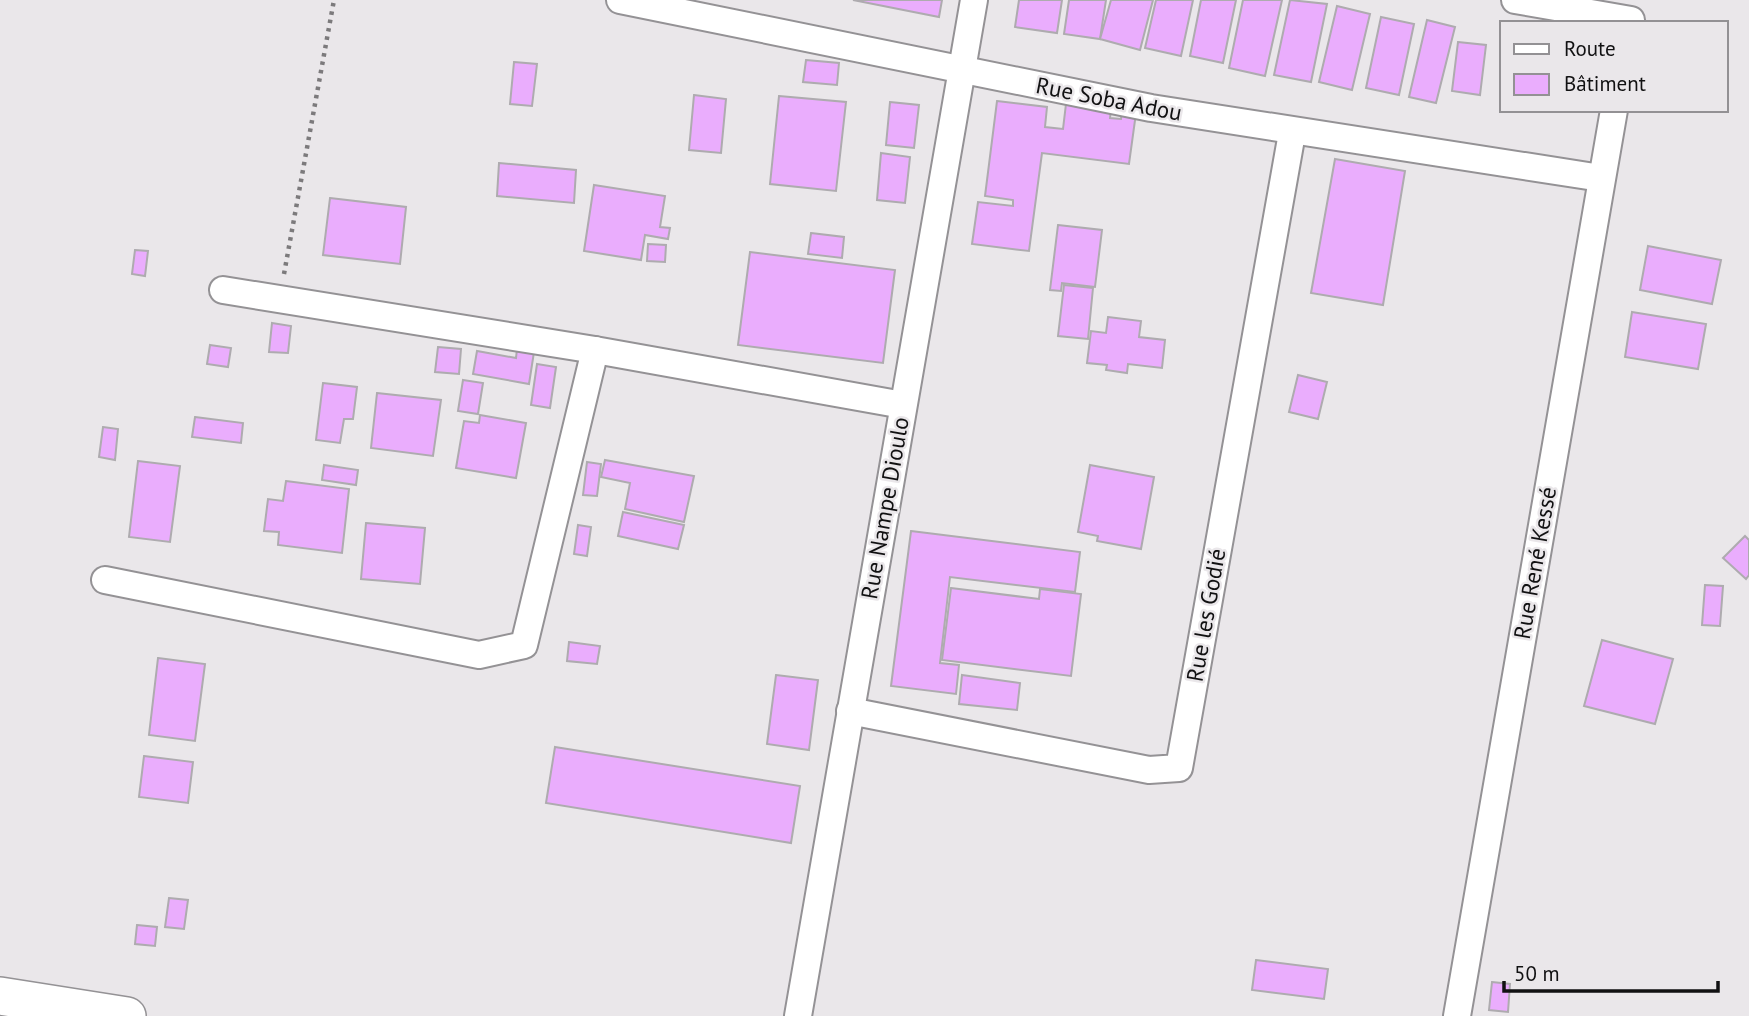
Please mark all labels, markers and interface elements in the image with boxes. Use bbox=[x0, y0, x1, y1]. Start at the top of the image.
legend bbox=[1500, 21, 1728, 112]
text: Route bbox=[1564, 35, 1616, 62]
street label: Rue Soba Adou bbox=[1034, 70, 1185, 127]
text: Bâtiment bbox=[1564, 70, 1646, 97]
street label: Rue Nampe Dioulo bbox=[854, 415, 915, 601]
street label: Rue René Kessé bbox=[1507, 485, 1562, 641]
street label: Rue les Godié bbox=[1180, 546, 1231, 684]
scale bar bbox=[1504, 950, 1718, 994]
text: 50 m bbox=[1514, 960, 1560, 987]

